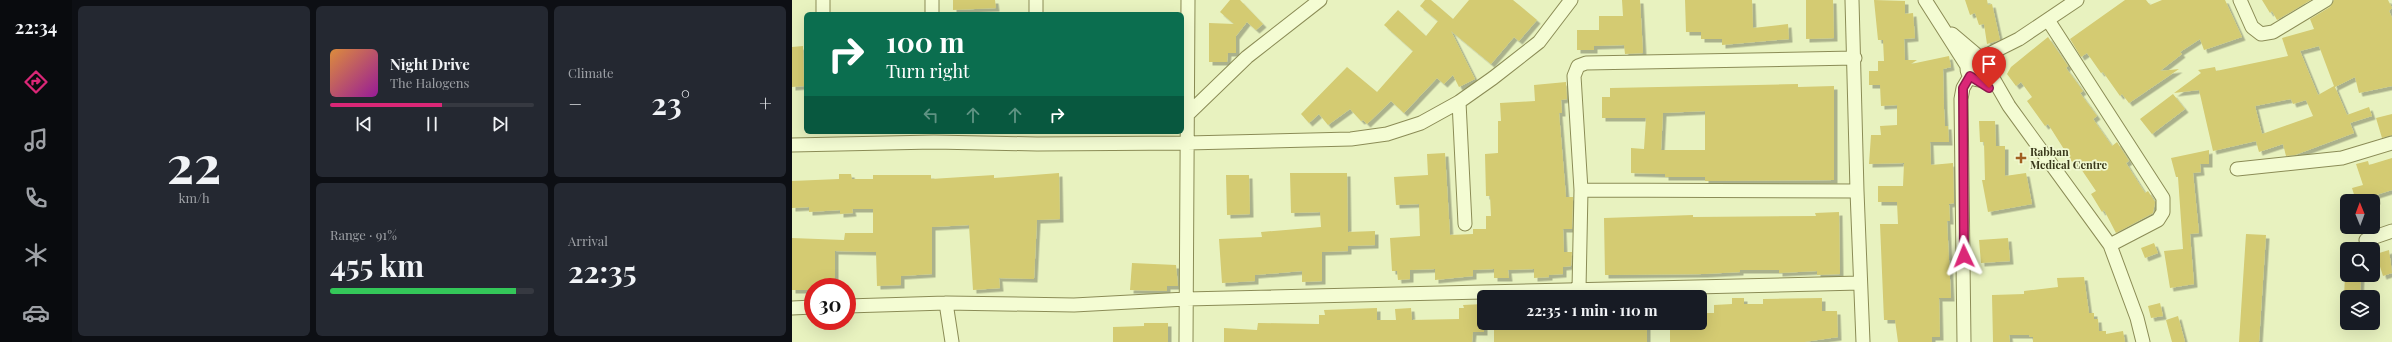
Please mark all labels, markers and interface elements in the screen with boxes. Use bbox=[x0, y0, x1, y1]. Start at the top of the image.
text: 22:34 bbox=[15, 15, 57, 39]
text: 100 m bbox=[886, 23, 965, 60]
icon: right bbox=[820, 28, 872, 80]
pin bbox=[1972, 47, 2006, 88]
icon: arrive bbox=[1978, 53, 2000, 75]
text: Night Drive bbox=[390, 54, 470, 74]
text: Turn right bbox=[886, 59, 969, 83]
text: Climate bbox=[568, 64, 614, 81]
icon: directions bbox=[22, 68, 50, 96]
text: The Halogens bbox=[390, 74, 469, 91]
text: 23° bbox=[651, 83, 690, 123]
text: − bbox=[568, 88, 582, 118]
text: + bbox=[759, 88, 772, 118]
icon: left bbox=[920, 104, 942, 126]
icon: ahead bbox=[962, 104, 984, 126]
icon: ahead bbox=[1004, 104, 1026, 126]
icon: right bbox=[1046, 104, 1068, 126]
icon: previous bbox=[353, 113, 375, 135]
icon: pause bbox=[421, 113, 443, 135]
icon: next bbox=[489, 113, 511, 135]
icon: music bbox=[22, 126, 50, 154]
text: 22 bbox=[167, 128, 221, 197]
place label: Rabban Medical Centre bbox=[2030, 144, 2108, 172]
marker: Rabban Medical Centre bbox=[2015, 152, 2027, 164]
icon: phone bbox=[22, 184, 50, 212]
text: km/h bbox=[178, 189, 210, 206]
north arrow bbox=[2340, 194, 2380, 234]
map controls bbox=[2340, 194, 2380, 330]
text: Range · 91% bbox=[330, 226, 397, 243]
text: Arrival bbox=[568, 232, 608, 249]
position arrow bbox=[1943, 235, 1985, 277]
icon: climate bbox=[22, 241, 50, 269]
button: search bbox=[2340, 242, 2380, 282]
text: 455 km bbox=[330, 245, 424, 285]
text: 22:35 bbox=[568, 251, 637, 291]
speed limit sign: 30 bbox=[804, 278, 856, 330]
button: layers bbox=[2340, 290, 2380, 330]
icon: car bbox=[22, 299, 50, 327]
text: 22:35 · 1 min · 110 m bbox=[1526, 300, 1658, 320]

